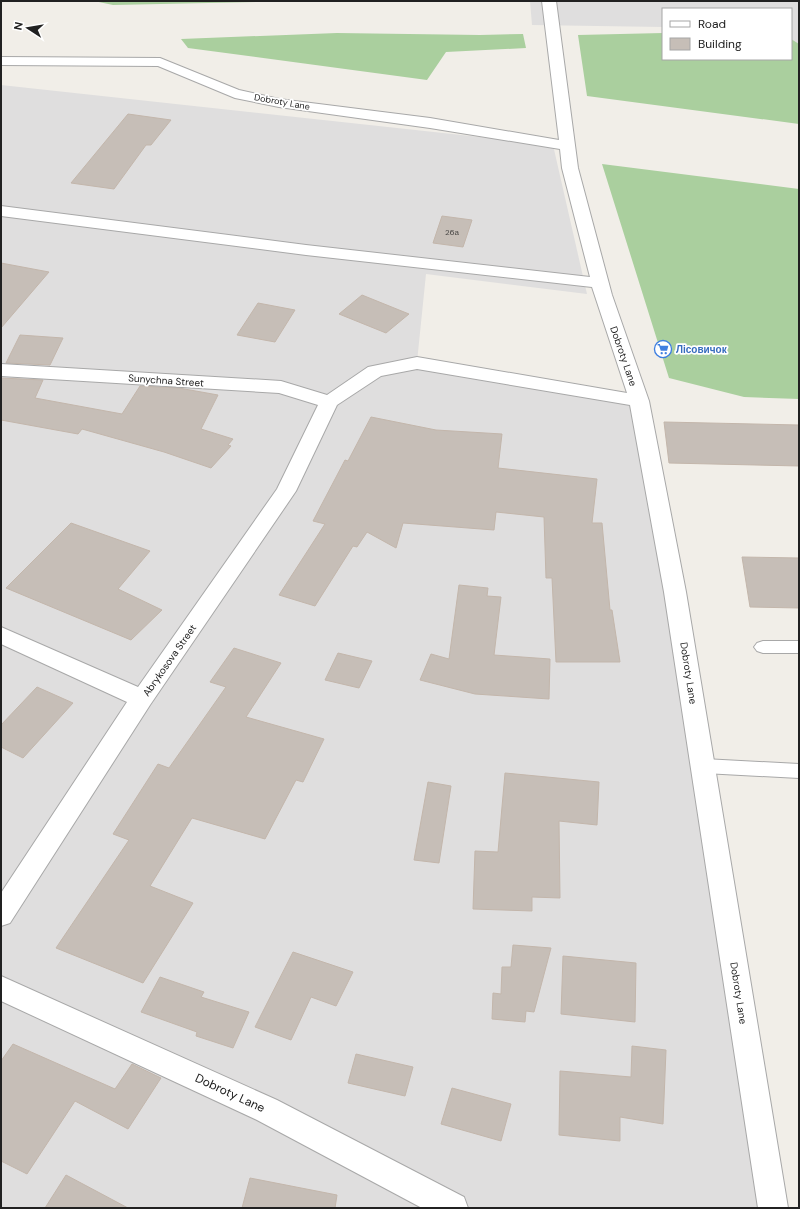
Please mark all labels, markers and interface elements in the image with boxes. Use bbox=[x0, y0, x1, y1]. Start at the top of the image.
north arrow bbox=[8, 8, 48, 48]
legend bbox=[662, 8, 792, 60]
text: Road bbox=[698, 16, 726, 32]
text: N bbox=[11, 21, 26, 31]
text: Building bbox=[698, 36, 742, 52]
street label: Dobroty Lane bbox=[253, 91, 311, 113]
house number: 26а bbox=[445, 227, 460, 237]
street label: Dobroty Lane bbox=[607, 324, 640, 388]
supermarket icon: Лісовичок bbox=[653, 339, 673, 359]
place label: Лісовичок bbox=[676, 343, 728, 356]
street label: Sunychna Street bbox=[128, 371, 204, 390]
street label: Abrykosova Street bbox=[140, 622, 199, 699]
street label: Dobroty Lane bbox=[677, 641, 700, 705]
street label: Dobroty Lane bbox=[727, 961, 750, 1025]
street label: Dobroty Lane bbox=[193, 1070, 268, 1116]

